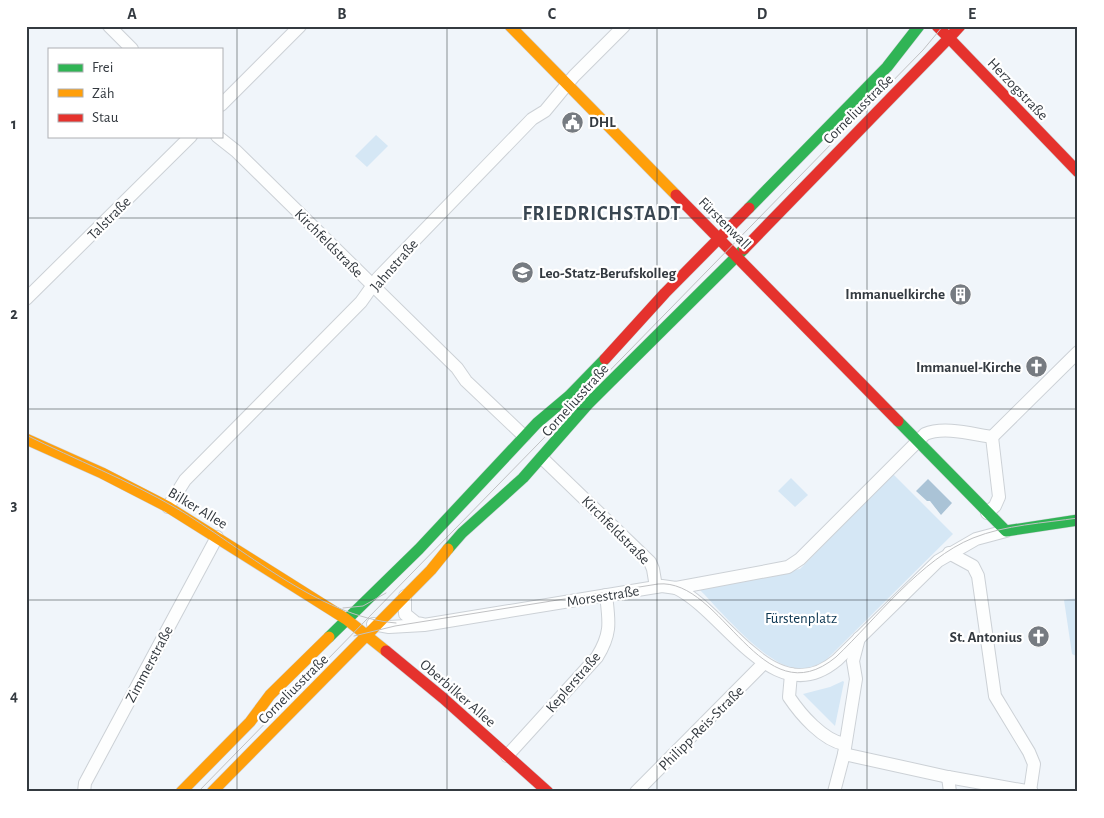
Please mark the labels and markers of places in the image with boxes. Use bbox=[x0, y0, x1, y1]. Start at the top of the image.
public building icon: DHL bbox=[561, 110, 585, 134]
place label: DHL bbox=[589, 115, 616, 130]
school or university icon: Leo-Statz-Berufskolleg bbox=[511, 261, 535, 285]
place label: Leo-Statz-Berufskolleg bbox=[539, 266, 676, 281]
building icon: Immanuelkirche bbox=[949, 282, 973, 306]
place label: Immanuelkirche bbox=[845, 287, 945, 302]
church icon: Immanuel-Kirche bbox=[1025, 355, 1049, 379]
place label: Immanuel-Kirche bbox=[916, 360, 1021, 375]
church icon: St. Antonius bbox=[1026, 625, 1050, 649]
place label: St. Antonius bbox=[949, 630, 1022, 645]

